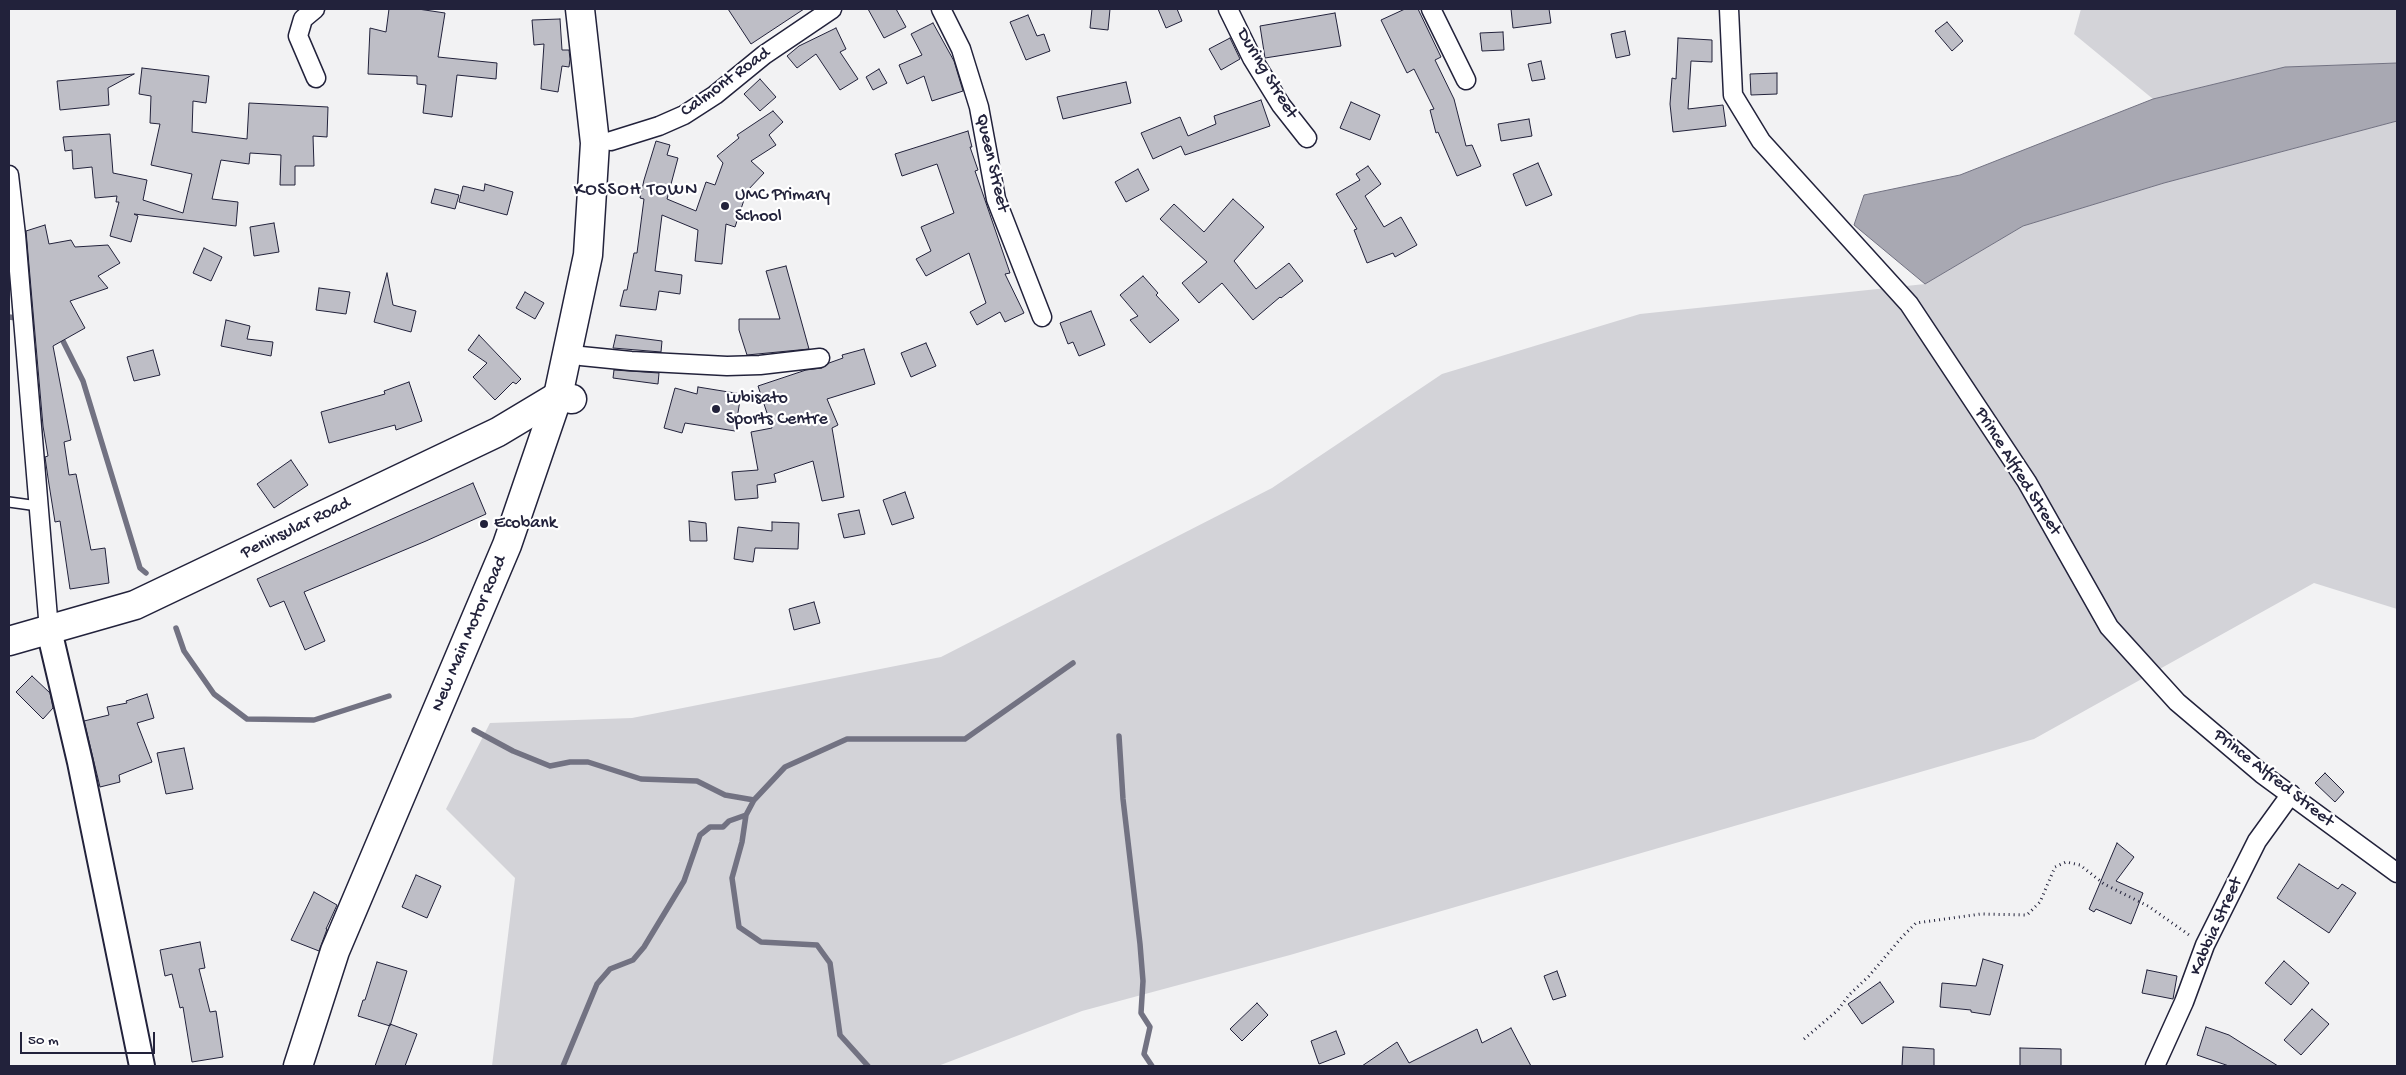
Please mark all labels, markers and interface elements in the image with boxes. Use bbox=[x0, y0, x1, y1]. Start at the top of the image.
street label: During Street bbox=[1231, 25, 1301, 123]
street label: Calmont Road bbox=[677, 43, 775, 123]
street label: Queen Street bbox=[969, 112, 1013, 214]
district label: KOSSOH TOWN bbox=[572, 180, 700, 202]
place label: UMC Primary School bbox=[735, 185, 830, 228]
marker: UMC Primary School bbox=[719, 200, 731, 212]
place label: Lubisato Sports Centre bbox=[726, 388, 828, 430]
marker: Lubisato Sports Centre bbox=[710, 403, 722, 415]
street label: Prince Alfred Street bbox=[1969, 404, 2065, 540]
street label: Peninsular Road bbox=[238, 493, 354, 565]
place label: Ecobank bbox=[494, 513, 557, 535]
marker: Ecobank bbox=[478, 518, 490, 530]
street label: New Main Motor Road bbox=[427, 553, 513, 715]
street label: Prince Alfred Street bbox=[2208, 725, 2338, 833]
street label: Kabbia Street bbox=[2186, 875, 2248, 979]
scale bar bbox=[22, 1022, 158, 1054]
text: 50 m bbox=[28, 1032, 59, 1050]

